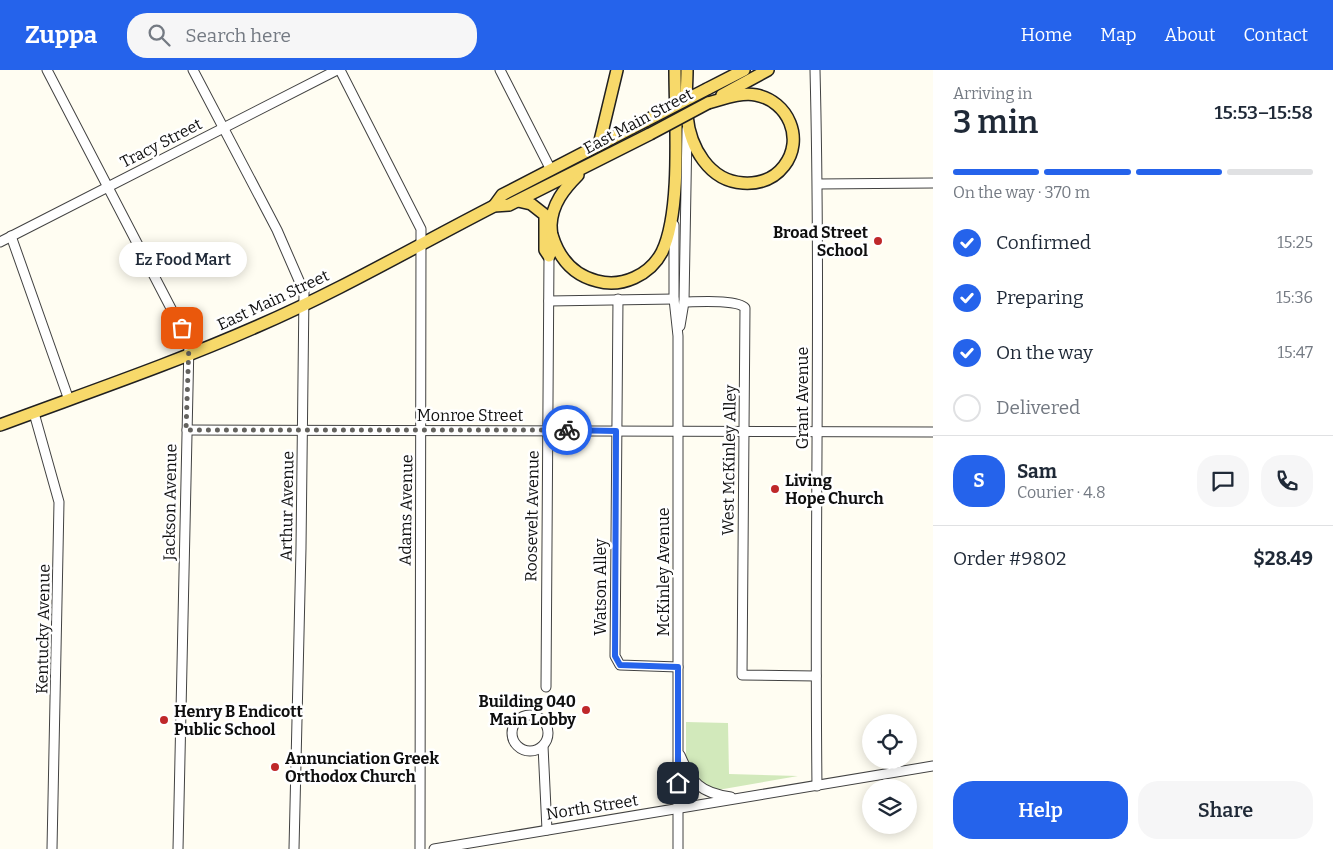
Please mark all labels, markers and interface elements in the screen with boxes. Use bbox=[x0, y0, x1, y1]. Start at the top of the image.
search box bbox=[127, 13, 477, 58]
text: Zuppa bbox=[25, 21, 97, 49]
icon: search bbox=[145, 21, 173, 49]
text: Search here bbox=[185, 24, 291, 47]
text: Home bbox=[1021, 24, 1072, 46]
text: Map bbox=[1100, 24, 1136, 46]
text: About bbox=[1164, 24, 1215, 46]
text: Contact bbox=[1243, 24, 1308, 46]
street label: East Main Street bbox=[580, 84, 696, 158]
text: Arriving in bbox=[953, 84, 1032, 103]
text: 15:53–15:58 bbox=[1214, 101, 1313, 124]
text: 3 min bbox=[953, 103, 1038, 141]
street label: Tracy Street bbox=[117, 114, 205, 172]
text: On the way · 370 m bbox=[953, 183, 1090, 202]
place label: Broad Street School bbox=[773, 223, 869, 260]
icon: check bbox=[953, 229, 981, 257]
text: Confirmed bbox=[996, 231, 1091, 254]
text: 15:25 bbox=[1277, 233, 1313, 252]
marker: Broad Street School bbox=[872, 235, 884, 247]
callout: Ez Food Mart bbox=[118, 243, 246, 278]
text: Ez Food Mart bbox=[135, 250, 231, 269]
street label: East Main Street bbox=[214, 266, 332, 334]
icon: check bbox=[953, 284, 981, 312]
text: Preparing bbox=[996, 286, 1084, 309]
text: 15:36 bbox=[1276, 288, 1313, 307]
pin bbox=[161, 307, 203, 349]
icon: bag bbox=[168, 314, 196, 342]
icon: check bbox=[953, 339, 981, 367]
text: On the way bbox=[996, 341, 1093, 364]
text: 15:47 bbox=[1277, 343, 1313, 362]
street label: Grant Avenue bbox=[793, 347, 812, 449]
street label: West McKinley Alley bbox=[718, 384, 740, 535]
text: Delivered bbox=[996, 396, 1080, 419]
courier bbox=[542, 405, 592, 455]
street label: Monroe Street bbox=[417, 406, 523, 425]
icon: bike bbox=[553, 416, 581, 444]
street label: Jackson Avenue bbox=[159, 444, 181, 561]
street label: Roosevelt Avenue bbox=[521, 450, 543, 582]
street label: Arthur Avenue bbox=[277, 451, 297, 561]
street label: Adams Avenue bbox=[396, 454, 416, 566]
button: chat bbox=[1197, 455, 1249, 507]
button: phone bbox=[1261, 455, 1313, 507]
text: Sam bbox=[1017, 460, 1057, 483]
text: S bbox=[973, 469, 985, 492]
place label: Living Hope Church bbox=[785, 471, 884, 508]
marker: Living Hope Church bbox=[769, 483, 781, 495]
text: Courier · 4.8 bbox=[1017, 483, 1106, 502]
street label: McKinley Avenue bbox=[654, 507, 673, 637]
street label: Watson Alley bbox=[591, 538, 610, 635]
text: Order #9802 bbox=[953, 547, 1066, 570]
text: $28.49 bbox=[1253, 547, 1313, 570]
street label: Kentucky Avenue bbox=[32, 564, 54, 694]
place label: Building 040 Main Lobby bbox=[478, 692, 576, 729]
place label: Henry B Endicott Public School bbox=[174, 702, 304, 739]
marker: Building 040 Main Lobby bbox=[580, 704, 592, 716]
marker: Henry B Endicott Public School bbox=[158, 714, 170, 726]
map controls bbox=[862, 714, 917, 834]
button: locate bbox=[862, 714, 917, 769]
place label: Annunciation Greek Orthodox Church bbox=[285, 749, 439, 786]
marker: Annunciation Greek Orthodox Church bbox=[269, 761, 281, 773]
pin bbox=[657, 762, 699, 804]
icon: home bbox=[664, 769, 692, 797]
button: layers bbox=[862, 779, 917, 834]
button: Help bbox=[953, 781, 1128, 839]
button: Share bbox=[1138, 781, 1313, 839]
street label: North Street bbox=[545, 790, 639, 824]

